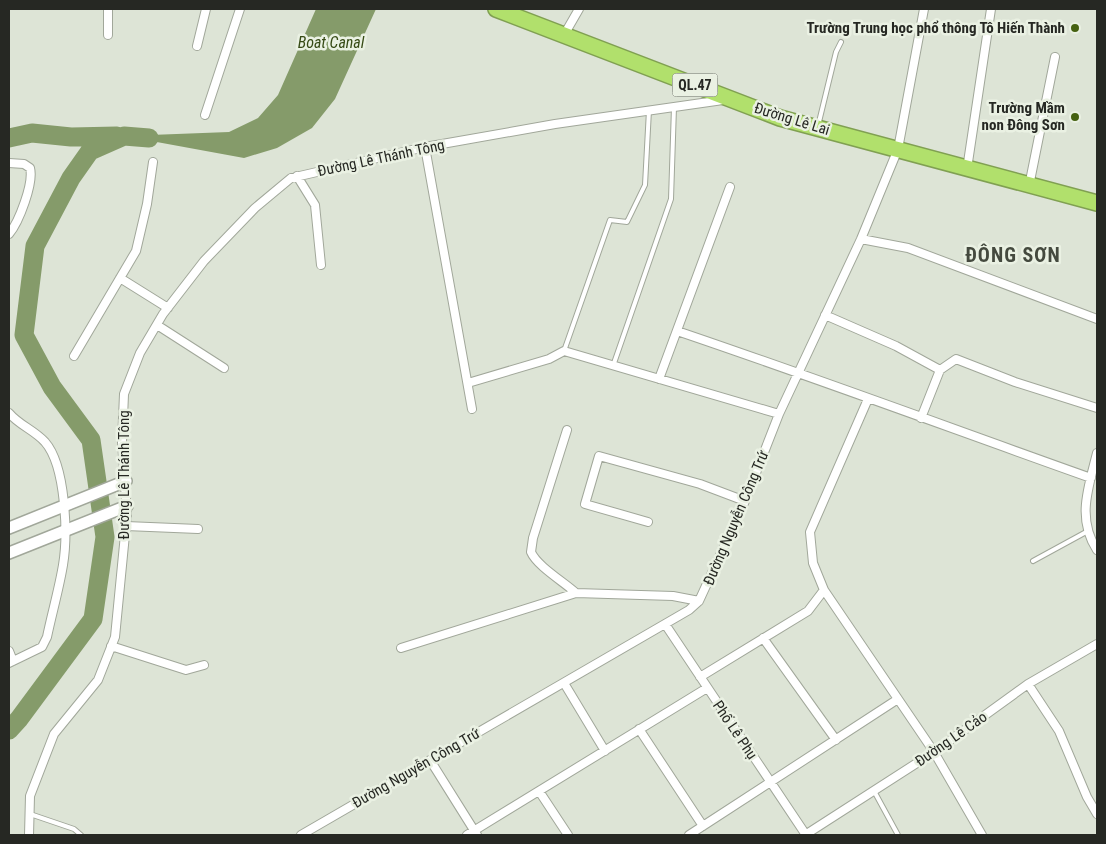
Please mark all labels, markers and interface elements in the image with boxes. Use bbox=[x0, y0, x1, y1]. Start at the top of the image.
place label: Trường Trung học phổ thông Tô Hiến Thành bbox=[806, 19, 1065, 37]
marker: Trường Trung học phổ thông Tô Hiến Thành bbox=[1069, 22, 1081, 34]
water label: Boat Canal bbox=[298, 33, 365, 52]
road number: QL.47 bbox=[672, 74, 718, 96]
street label: Đường Lê Lai bbox=[752, 99, 832, 139]
place label: Trường Mầm non Đông Sơn bbox=[982, 99, 1065, 134]
marker: Trường Mầm non Đông Sơn bbox=[1069, 111, 1081, 123]
street label: Đường Lê Thánh Tông bbox=[316, 136, 446, 180]
district label: ĐÔNG SƠN bbox=[965, 243, 1061, 267]
street label: Đường Lê Thánh Tông bbox=[115, 410, 133, 540]
street label: Đường Nguyễn Công Trứ bbox=[699, 447, 773, 588]
street label: Phố Lê Phụ bbox=[709, 697, 761, 763]
street label: Đường Lê Cảo bbox=[912, 708, 990, 770]
street label: Đường Nguyễn Công Trứ bbox=[349, 724, 484, 812]

